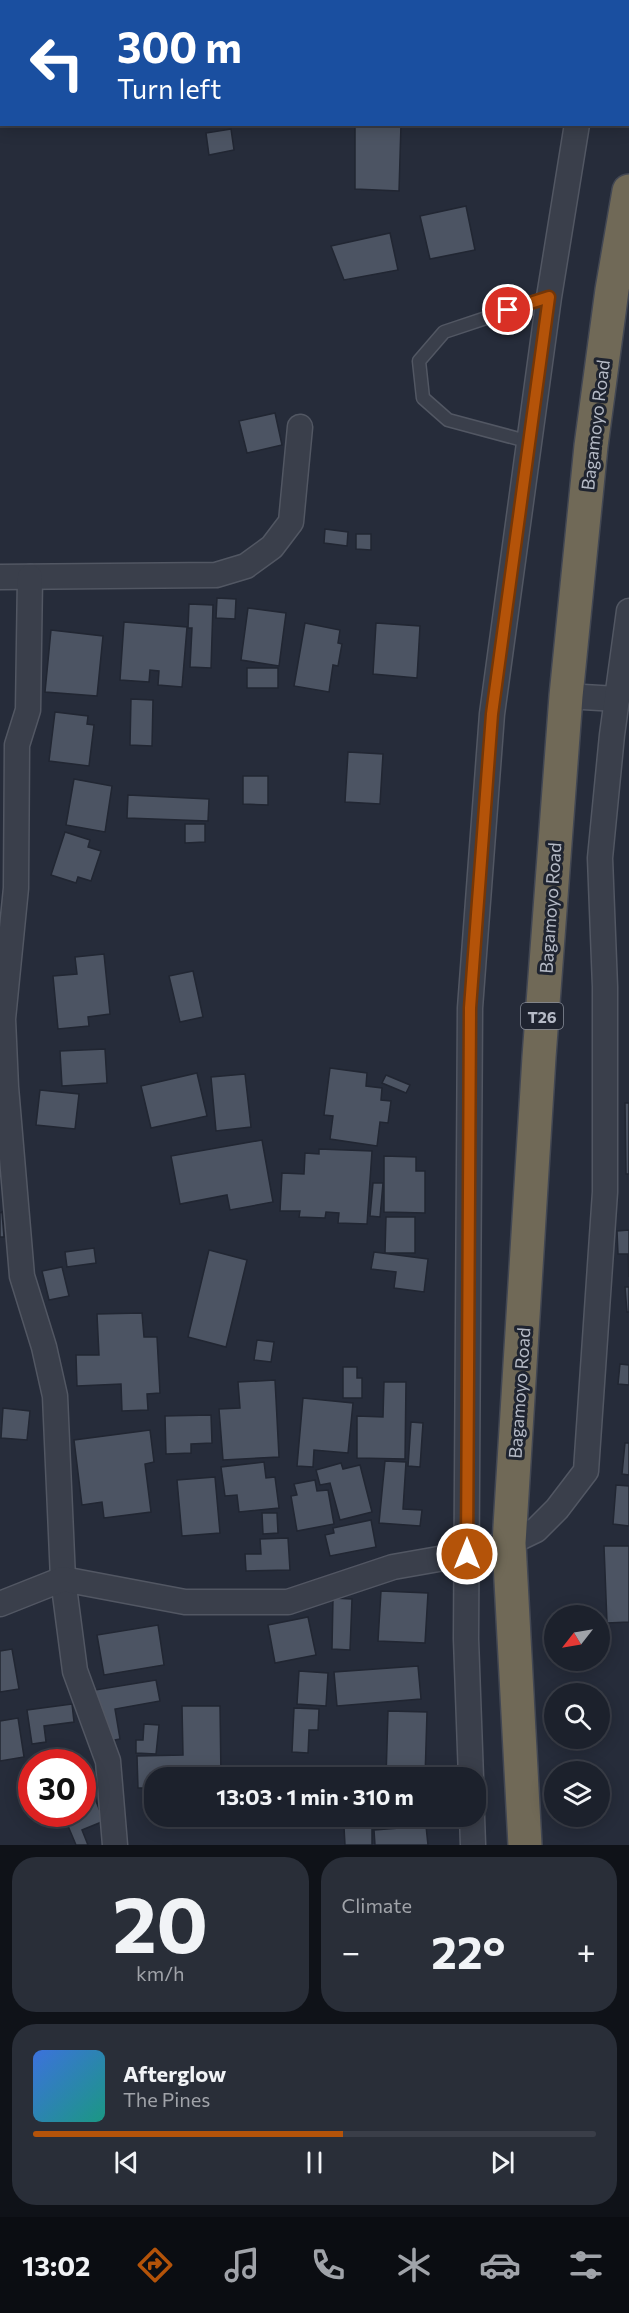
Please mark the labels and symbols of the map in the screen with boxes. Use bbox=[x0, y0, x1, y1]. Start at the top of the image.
pin bbox=[482, 284, 533, 335]
street label: Bagamoyo Road bbox=[576, 358, 614, 492]
street label: Bagamoyo Road bbox=[534, 842, 566, 974]
road number: T26 bbox=[521, 1003, 563, 1029]
street label: Bagamoyo Road bbox=[503, 1327, 535, 1459]
position arrow bbox=[435, 1522, 499, 1586]
north arrow bbox=[544, 1605, 610, 1671]
speed limit sign: 30 bbox=[18, 1749, 96, 1827]

